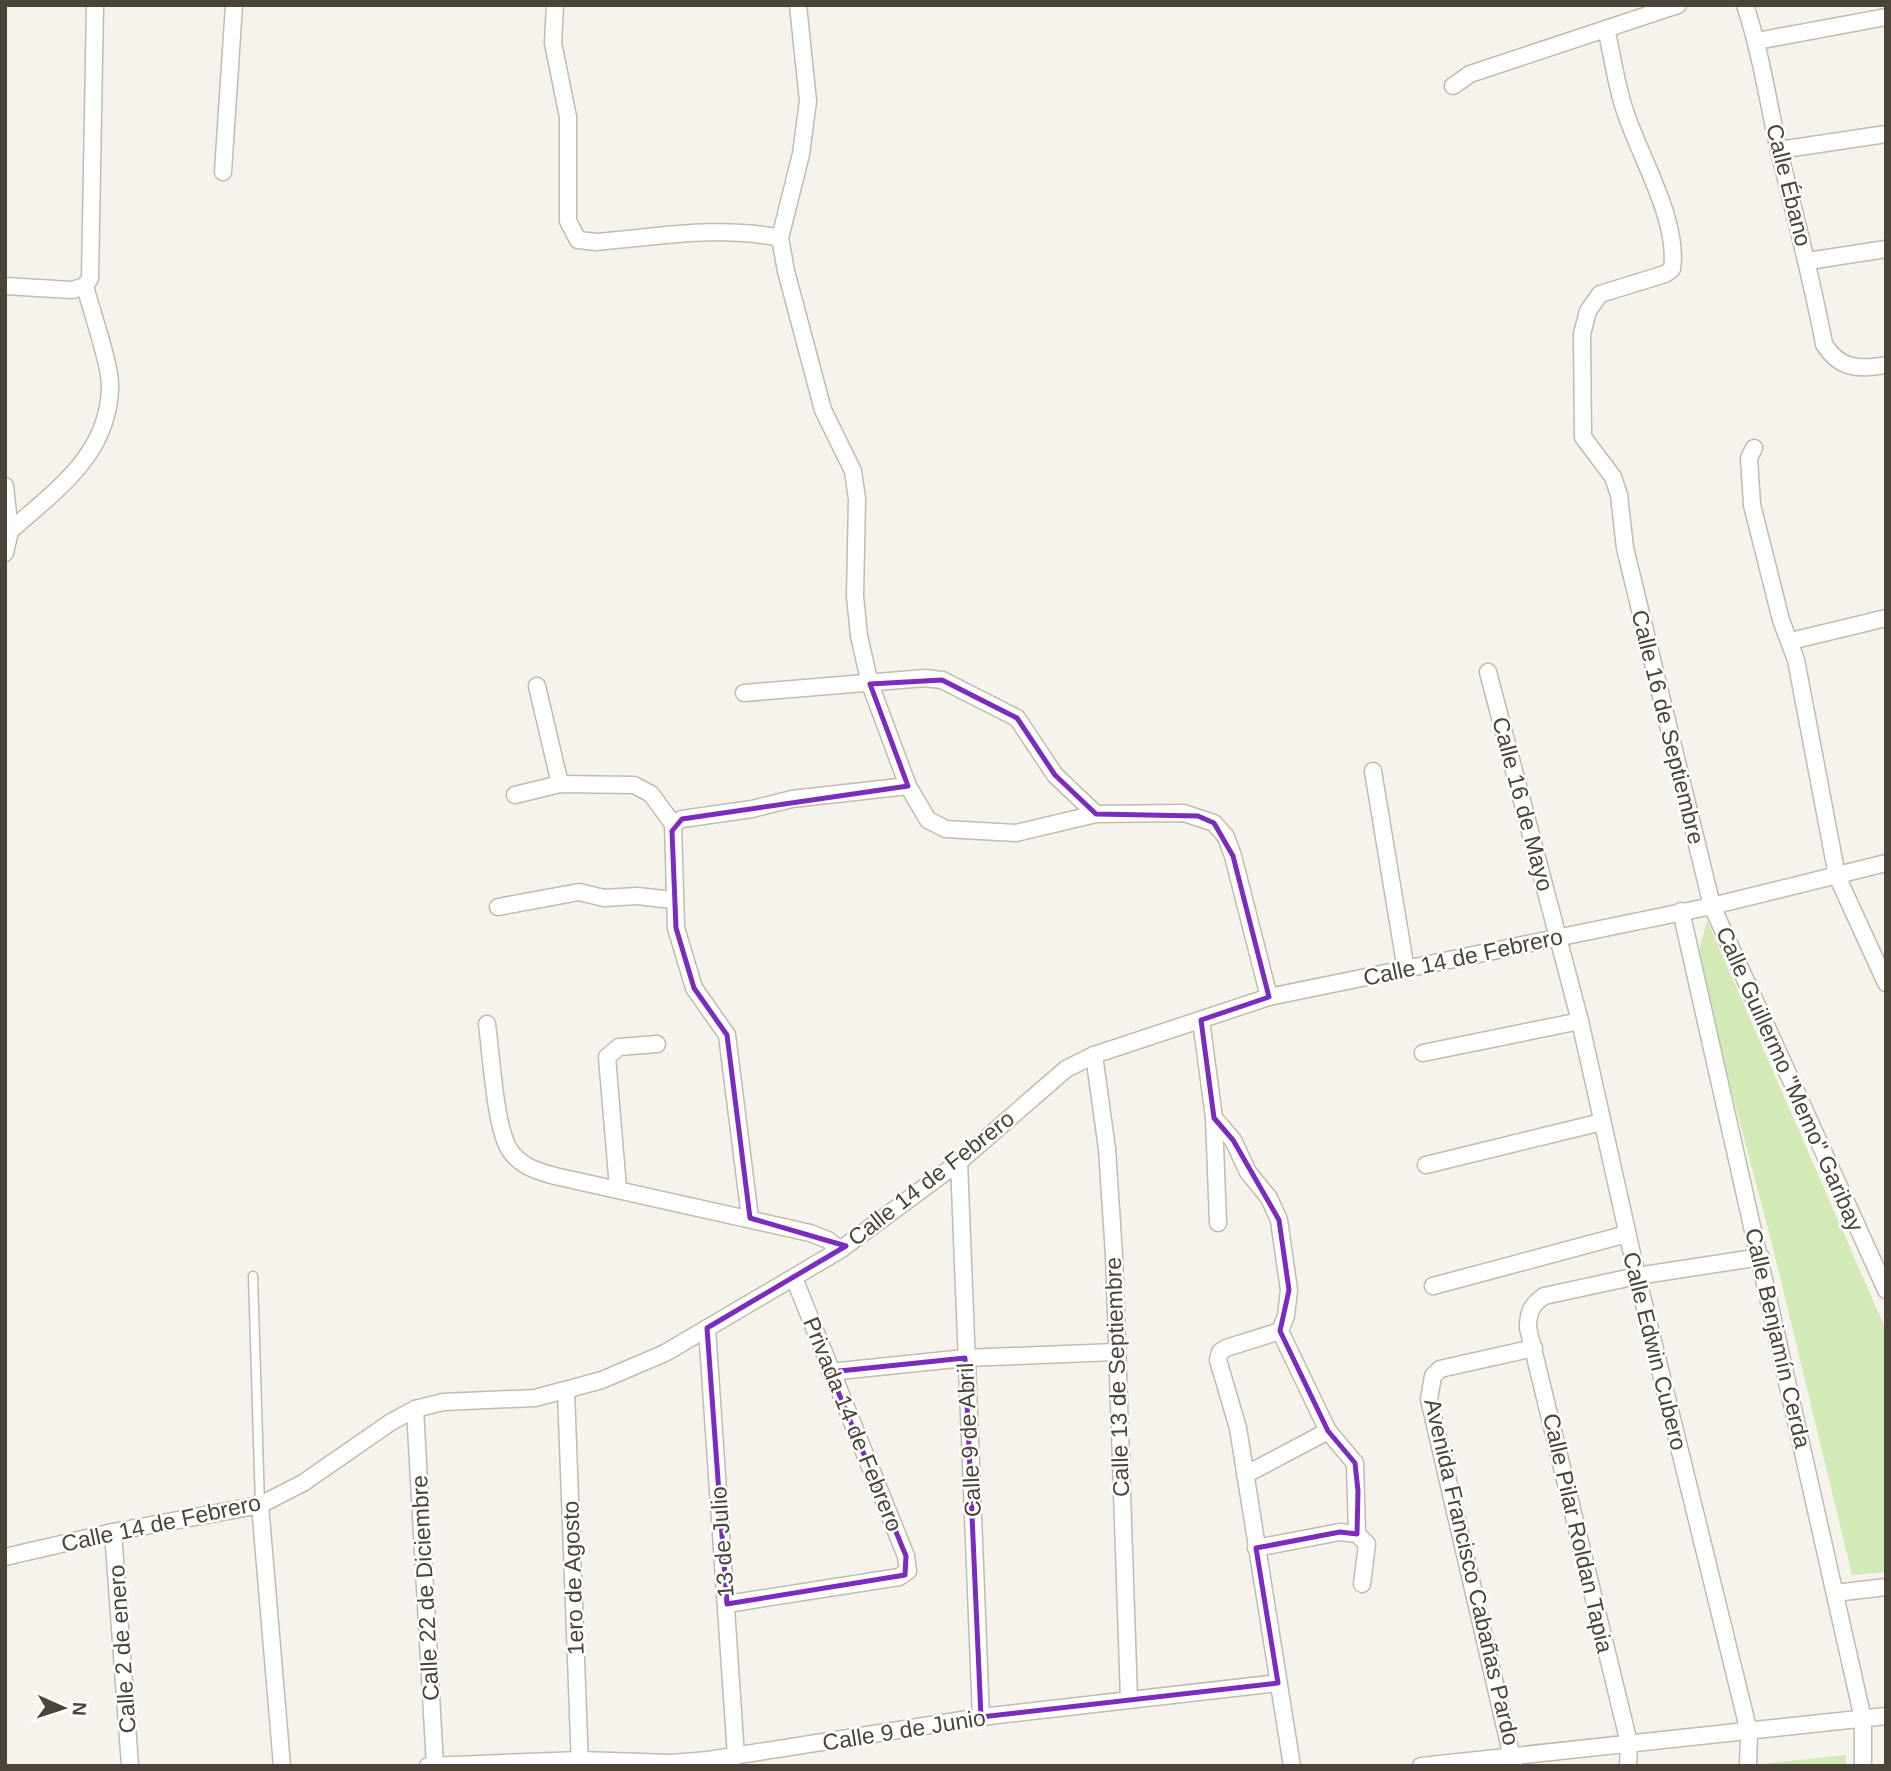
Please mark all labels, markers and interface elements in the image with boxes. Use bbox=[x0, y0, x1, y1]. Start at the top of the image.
street label: Calle Ébano bbox=[1761, 121, 1817, 249]
street label: Calle 16 de Septiembre bbox=[1626, 607, 1710, 847]
street label: Calle 16 de Mayo bbox=[1487, 714, 1559, 894]
street label: Calle 14 de Febrero bbox=[1361, 923, 1565, 991]
street label: Calle Guillermo "Memo" Garibay bbox=[1711, 923, 1869, 1236]
street label: Calle 14 de Febrero bbox=[843, 1105, 1019, 1251]
street label: Calle Benjamín Cerda bbox=[1740, 1225, 1816, 1451]
street label: Calle Edwin Cubero bbox=[1618, 1249, 1692, 1453]
street label: Calle 13 de Septiembre bbox=[1100, 1256, 1134, 1498]
street label: Privada 14 de Febrero bbox=[798, 1313, 908, 1535]
street label: Calle 9 de Abril bbox=[952, 1362, 986, 1518]
street label: Avenida Francisco Cabañas Pardo bbox=[1419, 1396, 1525, 1748]
street label: Calle Pilar Roldan Tapia bbox=[1538, 1411, 1618, 1656]
street label: Calle 22 de Diciembre bbox=[406, 1474, 444, 1702]
street label: 13 de Julio bbox=[705, 1486, 739, 1598]
street label: Calle 14 de Febrero bbox=[59, 1489, 263, 1557]
street label: 1ero de Agosto bbox=[557, 1500, 589, 1656]
street label: Calle 2 de enero bbox=[103, 1564, 141, 1734]
north arrow bbox=[28, 1673, 98, 1743]
text: N bbox=[69, 1701, 90, 1716]
street label: Calle 9 de Junio bbox=[821, 1704, 987, 1756]

